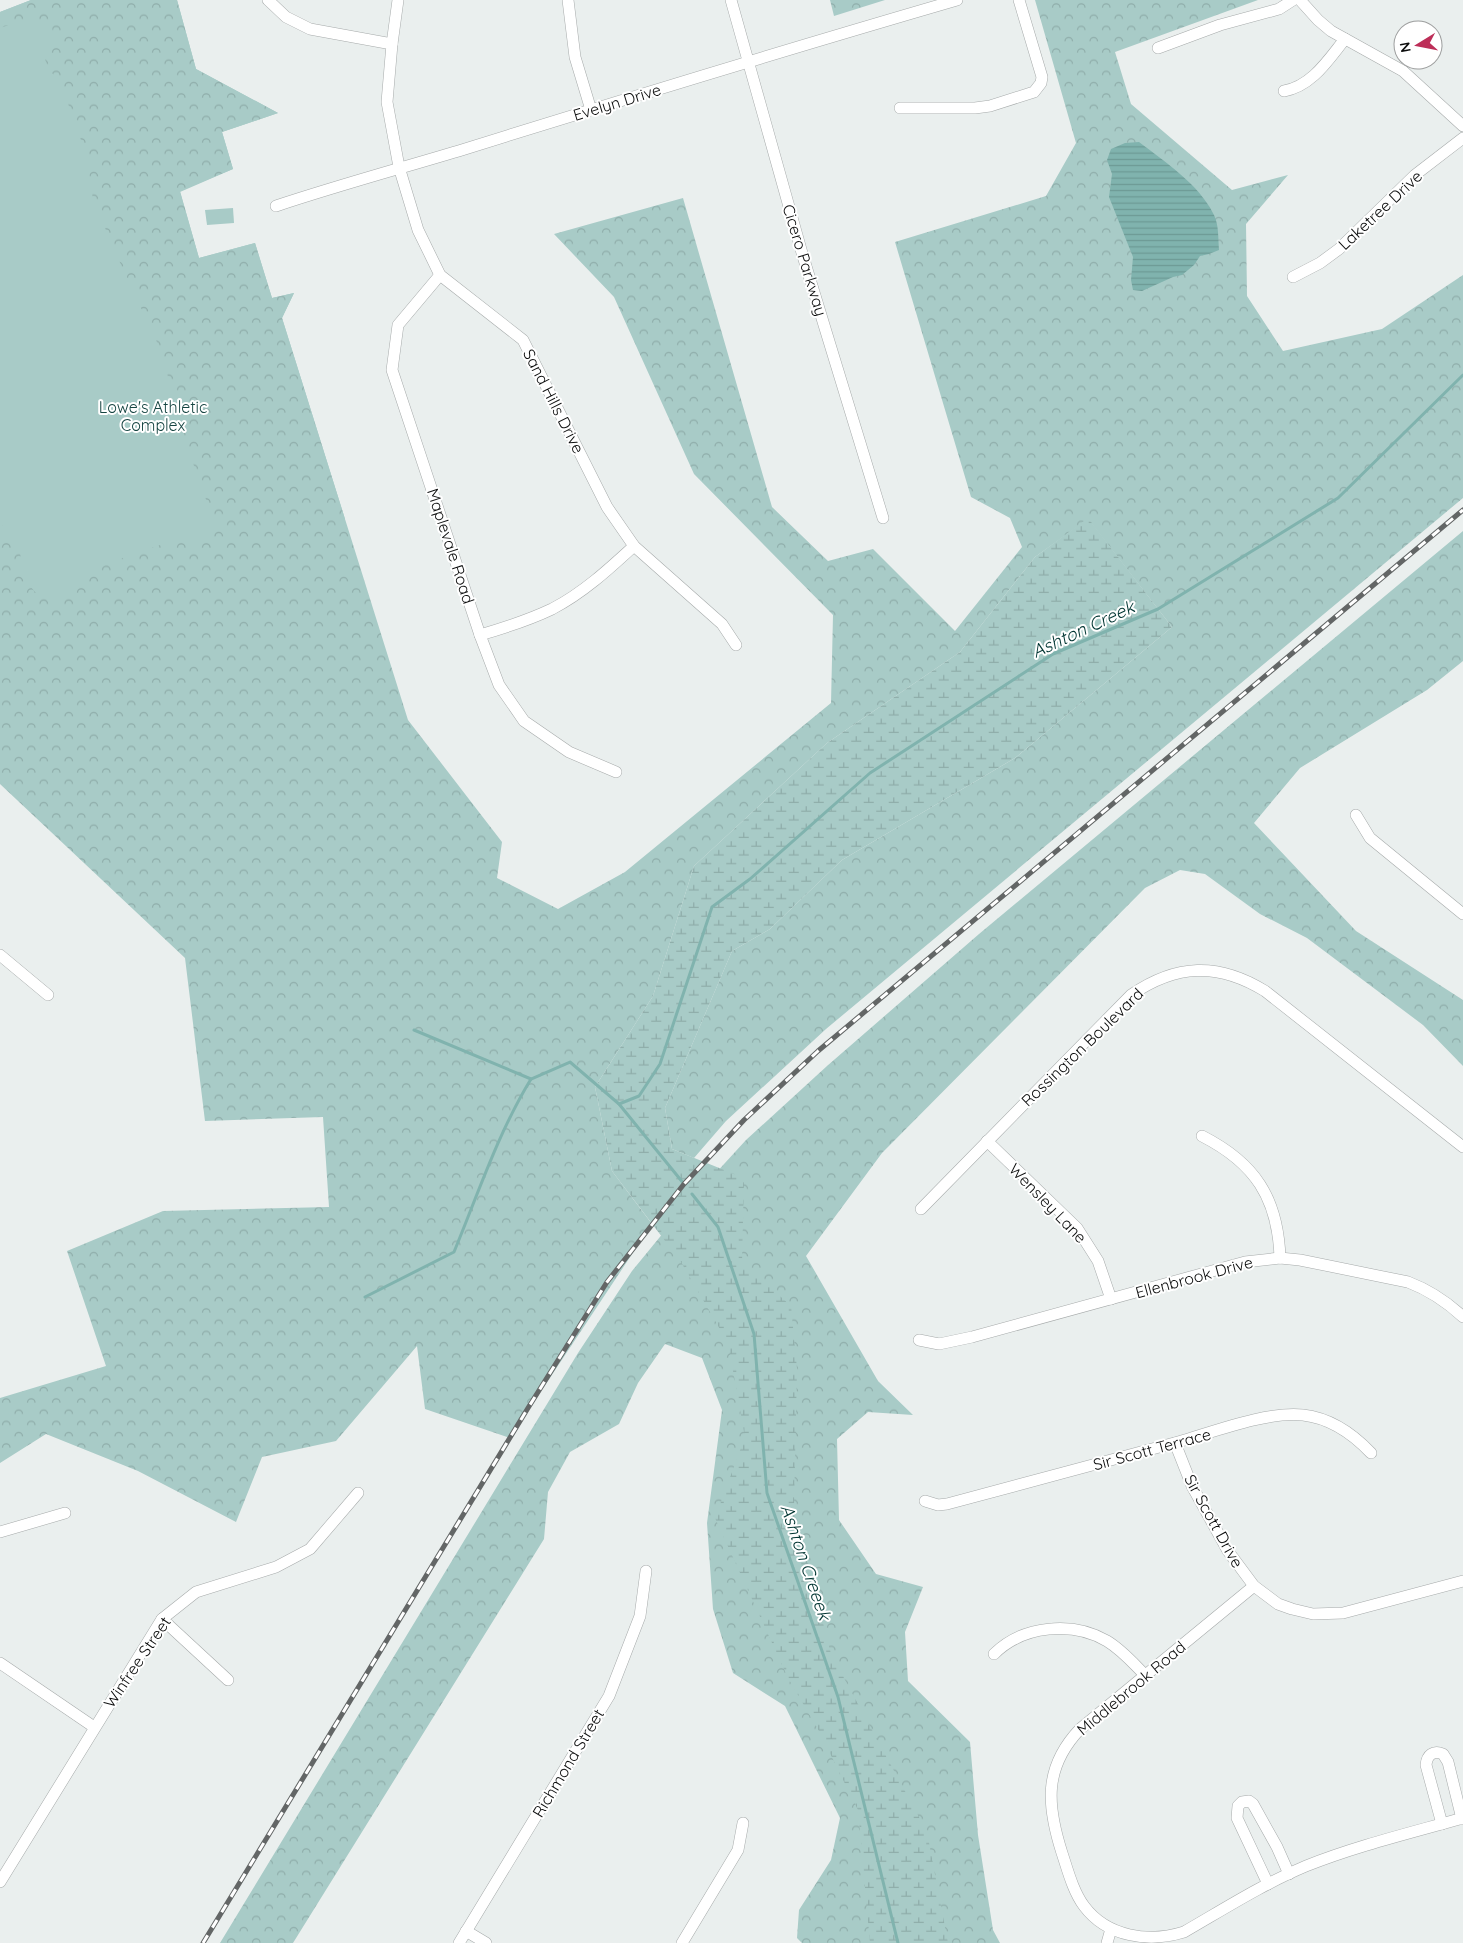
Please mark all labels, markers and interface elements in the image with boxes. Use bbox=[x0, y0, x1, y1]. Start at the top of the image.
north arrow bbox=[1393, 20, 1443, 70]
text: N bbox=[1395, 41, 1415, 54]
street label: Evelyn Drive bbox=[571, 79, 663, 125]
street label: Laketree Drive bbox=[1334, 166, 1426, 254]
street label: Cicero Parkway bbox=[779, 202, 831, 318]
street label: Sand Hills Drive bbox=[519, 345, 589, 457]
park label: Lowe's Athletic Complex bbox=[99, 397, 207, 435]
street label: Maplevale Road bbox=[423, 486, 479, 606]
water label: Ashton Creek bbox=[1028, 595, 1139, 663]
street label: Rossington Boulevard bbox=[1017, 984, 1147, 1110]
street label: Wensley Lane bbox=[1005, 1159, 1091, 1247]
street label: Ellenbrook Drive bbox=[1133, 1252, 1255, 1302]
street label: Sir Scott Terrace bbox=[1091, 1424, 1213, 1474]
street label: Sir Scott Drive bbox=[1180, 1471, 1248, 1571]
water label: Ashton Creeek bbox=[775, 1501, 837, 1624]
street label: Winfree Street bbox=[99, 1613, 175, 1711]
street label: Middlebrook Road bbox=[1072, 1637, 1190, 1739]
street label: Richmond Street bbox=[528, 1705, 608, 1821]

